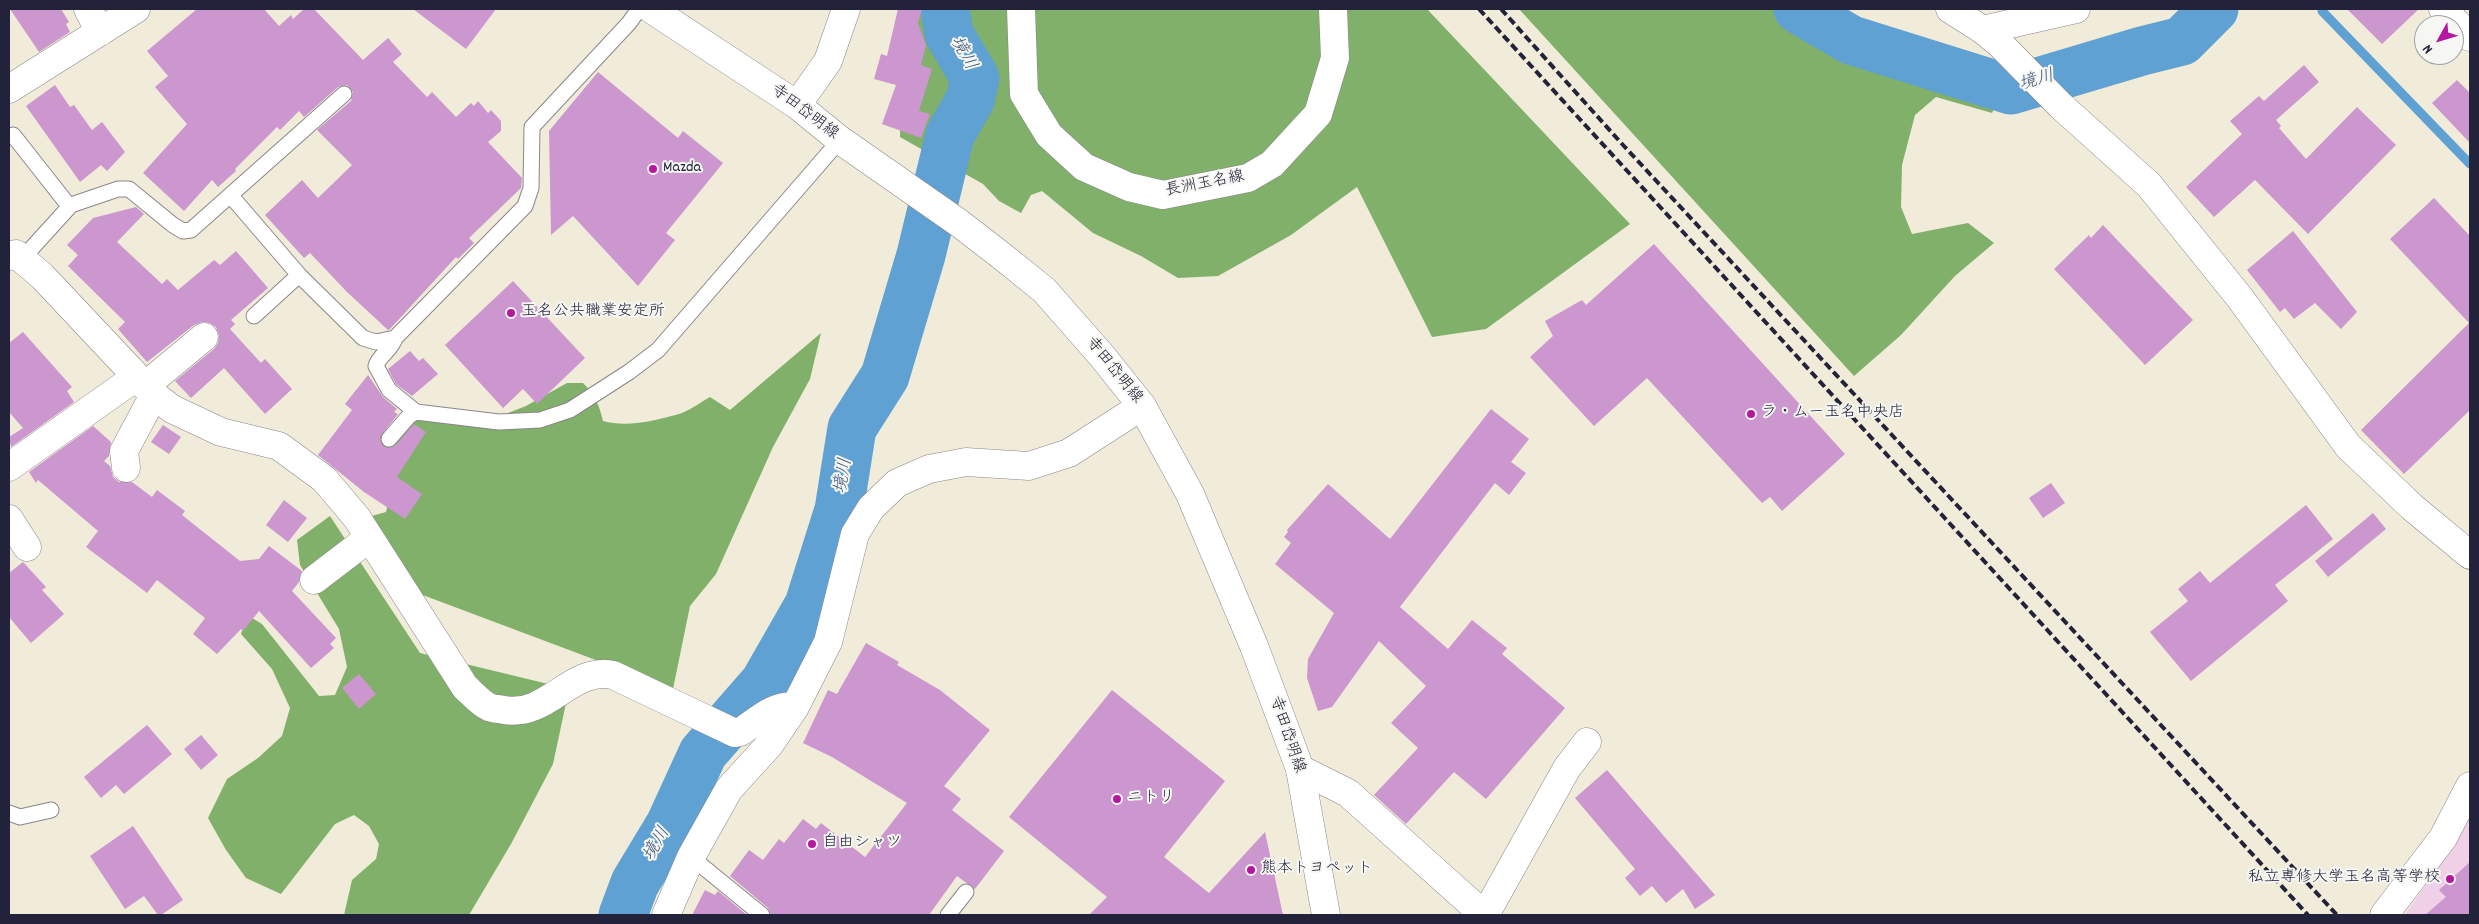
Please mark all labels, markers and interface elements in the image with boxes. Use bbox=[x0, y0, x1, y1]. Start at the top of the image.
north arrow bbox=[2414, 15, 2464, 65]
water label: 境川 bbox=[944, 33, 980, 75]
text: N bbox=[2418, 40, 2438, 58]
water label: 境川 bbox=[2017, 67, 2057, 97]
street label: 寺田岱明線 bbox=[766, 81, 842, 145]
place label: Mazda bbox=[663, 159, 701, 179]
marker: Mazda bbox=[647, 163, 659, 175]
street label: 長洲玉名線 bbox=[1164, 168, 1246, 202]
place label: 玉名公共職業安定所 bbox=[521, 303, 665, 323]
marker: 玉名公共職業安定所 bbox=[505, 307, 517, 319]
street label: 寺田岱明線 bbox=[1080, 334, 1146, 408]
place label: ラ・ムー玉名中央店 bbox=[1761, 404, 1904, 424]
marker: ラ・ムー玉名中央店 bbox=[1745, 408, 1757, 420]
water label: 境川 bbox=[832, 457, 858, 495]
street label: 寺田岱明線 bbox=[1264, 694, 1308, 776]
place label: ニトリ bbox=[1127, 789, 1175, 809]
marker: ニトリ bbox=[1111, 793, 1123, 805]
water label: 境川 bbox=[640, 824, 676, 866]
place label: 自由シャツ bbox=[822, 834, 902, 854]
marker: 自由シャツ bbox=[806, 838, 818, 850]
place label: 熊本トヨペット bbox=[1261, 860, 1373, 880]
marker: 熊本トヨペット bbox=[1245, 864, 1257, 876]
place label: 私立専修大学玉名高等学校 bbox=[2248, 869, 2440, 889]
marker: 私立専修大学玉名高等学校 bbox=[2444, 873, 2456, 885]

